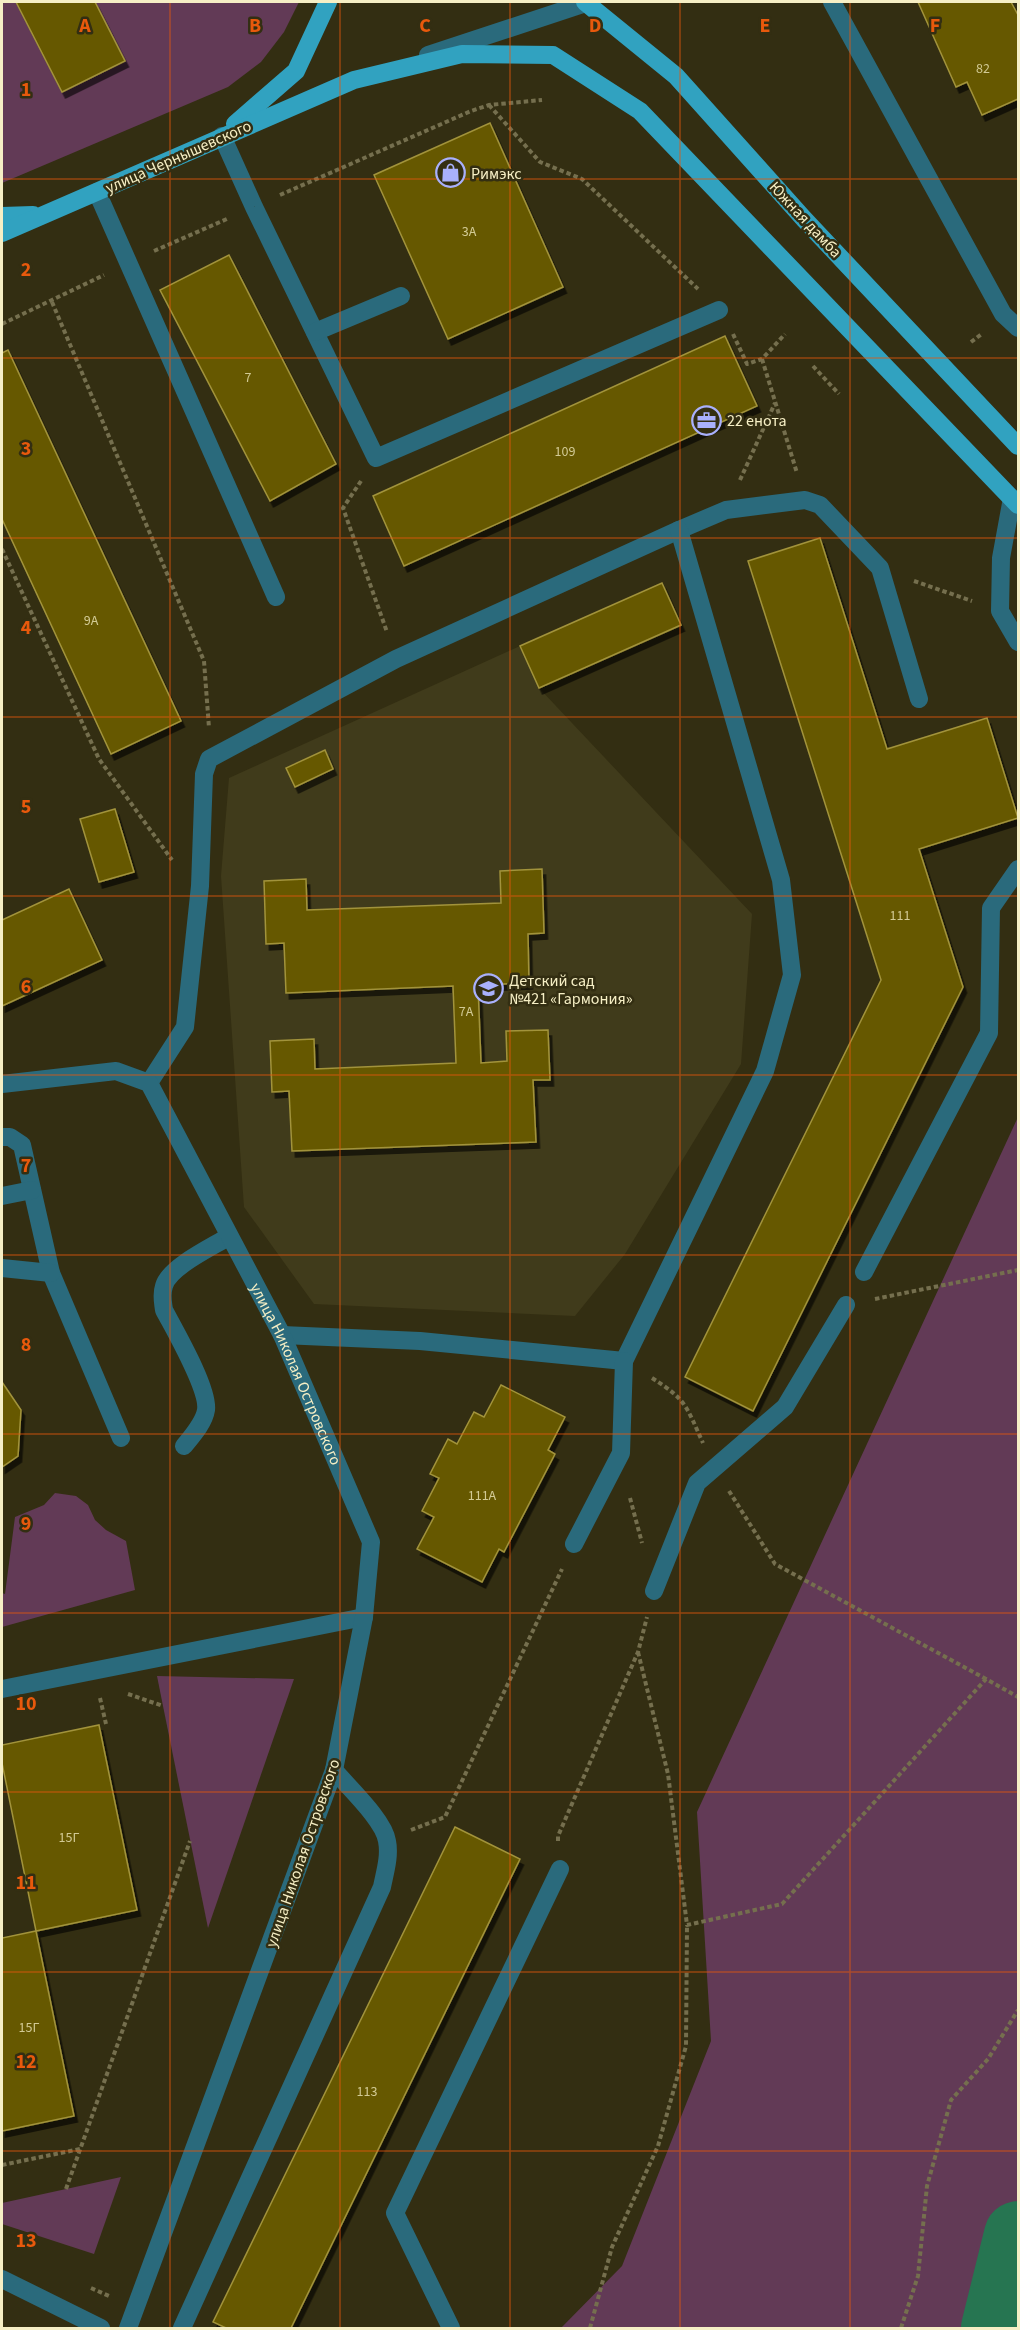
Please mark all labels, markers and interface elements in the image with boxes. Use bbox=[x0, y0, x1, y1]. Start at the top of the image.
text: A bbox=[78, 12, 91, 40]
text: B bbox=[249, 12, 261, 40]
text: C bbox=[419, 12, 431, 40]
text: D bbox=[589, 12, 601, 40]
text: E bbox=[760, 12, 770, 40]
text: F bbox=[930, 12, 940, 40]
house number: 82 bbox=[976, 59, 990, 79]
text: 1 bbox=[21, 76, 31, 104]
street label: улица Чернышевского bbox=[102, 115, 255, 199]
shop icon: Римэкс bbox=[434, 157, 466, 189]
place label: Римэкс bbox=[471, 163, 521, 185]
street label: Южная дамба bbox=[764, 177, 847, 263]
house number: 3А bbox=[462, 222, 477, 242]
text: 2 bbox=[21, 256, 31, 284]
house number: 7 bbox=[245, 368, 252, 388]
office icon: 22 енота bbox=[690, 404, 722, 436]
place label: 22 енота bbox=[727, 410, 787, 432]
text: 3 bbox=[21, 435, 31, 463]
house number: 109 bbox=[555, 442, 575, 462]
house number: 9А bbox=[84, 611, 99, 631]
text: 4 bbox=[21, 614, 32, 642]
text: 5 bbox=[21, 793, 31, 821]
house number: 111 bbox=[890, 906, 910, 926]
place label: Детский сад №421 «Гармония» bbox=[509, 970, 633, 1010]
text: 6 bbox=[21, 973, 31, 1001]
school or university icon: Детский сад №421 «Гармония» bbox=[472, 973, 504, 1005]
house number: 7А bbox=[459, 1002, 474, 1022]
text: 7 bbox=[21, 1152, 31, 1180]
street label: улица Николая Островского bbox=[244, 1279, 347, 1469]
text: 8 bbox=[21, 1331, 31, 1359]
house number: 111А bbox=[468, 1486, 497, 1506]
text: 9 bbox=[21, 1510, 31, 1538]
text: 10 bbox=[15, 1690, 37, 1718]
street label: улица Николая Островского bbox=[260, 1756, 346, 1950]
house number: 15Г bbox=[59, 1828, 79, 1848]
text: 11 bbox=[15, 1869, 37, 1897]
house number: 15Г bbox=[19, 2018, 39, 2038]
text: 12 bbox=[15, 2048, 37, 2076]
house number: 113 bbox=[357, 2082, 377, 2102]
text: 13 bbox=[15, 2227, 37, 2255]

